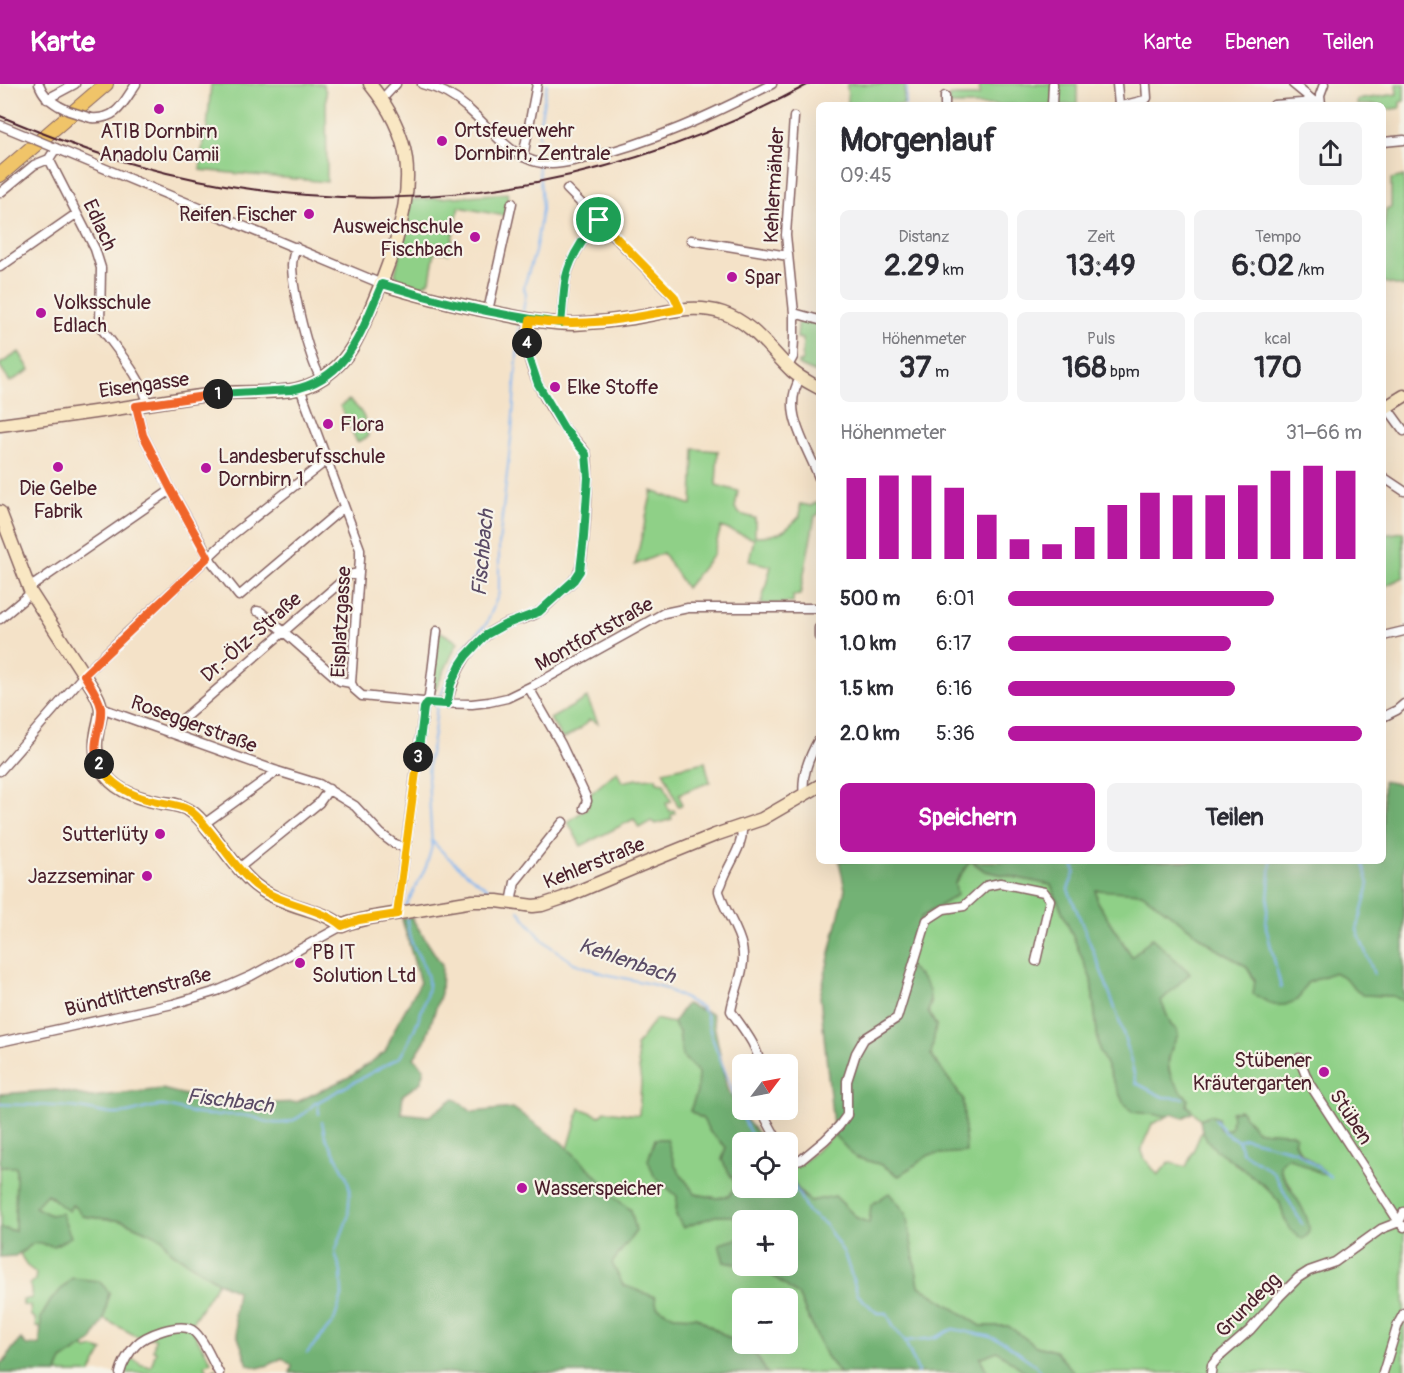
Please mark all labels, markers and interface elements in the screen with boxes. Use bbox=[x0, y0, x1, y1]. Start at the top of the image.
text: Karte bbox=[30, 25, 95, 60]
text: Karte bbox=[1143, 29, 1192, 56]
text: Ebenen bbox=[1225, 29, 1290, 56]
text: Teilen bbox=[1323, 29, 1374, 56]
marker: ATIB Dornbirn Anadolu Camii bbox=[152, 102, 166, 116]
place label: Ortsfeuerwehr Dornbirn, Zentrale bbox=[454, 118, 610, 166]
place label: ATIB Dornbirn Anadolu Camii bbox=[99, 119, 219, 167]
text: Morgenlauf bbox=[840, 120, 997, 161]
button: share bbox=[1299, 122, 1362, 185]
street label: Kehlermähder bbox=[758, 126, 790, 244]
marker: Ortsfeuerwehr Dornbirn, Zentrale bbox=[435, 134, 449, 148]
text: 09:45 bbox=[840, 163, 892, 188]
pin bbox=[573, 194, 624, 245]
street label: Edlach bbox=[77, 195, 123, 255]
place label: Reifen Fischer bbox=[179, 202, 297, 227]
icon: arrive bbox=[582, 203, 615, 236]
marker: Reifen Fischer bbox=[302, 207, 316, 221]
place label: Ausweichschule Fischbach bbox=[332, 214, 463, 262]
text: Distanz bbox=[899, 227, 949, 247]
text: Zeit bbox=[1087, 227, 1115, 247]
text: Tempo bbox=[1255, 227, 1301, 247]
marker: Ausweichschule Fischbach bbox=[468, 230, 482, 244]
text: 2.29 bbox=[884, 247, 940, 284]
text: 13:49 bbox=[1066, 247, 1136, 284]
text: 6:02 bbox=[1232, 247, 1294, 284]
text: km bbox=[940, 260, 964, 280]
text: /km bbox=[1294, 260, 1324, 280]
place label: Spar bbox=[744, 265, 782, 290]
marker: Spar bbox=[725, 270, 739, 284]
place label: Volksschule Edlach bbox=[53, 290, 151, 338]
marker: Volksschule Edlach bbox=[34, 306, 48, 320]
pin: 4 bbox=[512, 328, 542, 358]
text: Höhenmeter bbox=[881, 329, 967, 349]
text: Puls bbox=[1087, 329, 1115, 349]
text: kcal bbox=[1265, 329, 1291, 349]
text: 4 bbox=[522, 333, 532, 353]
text: 37 bbox=[899, 349, 931, 386]
text: 168 bbox=[1062, 349, 1107, 386]
text: 170 bbox=[1254, 349, 1302, 386]
text: m bbox=[931, 362, 949, 382]
text: bpm bbox=[1107, 362, 1140, 382]
street label: Eisengasse bbox=[97, 366, 191, 404]
place label: Elke Stoffe bbox=[567, 375, 658, 400]
pin: 1 bbox=[203, 379, 233, 409]
marker: Elke Stoffe bbox=[548, 380, 562, 394]
text: 1 bbox=[215, 384, 221, 404]
place label: Flora bbox=[340, 412, 384, 437]
marker: Flora bbox=[321, 417, 335, 431]
text: Höhenmeter bbox=[840, 420, 946, 445]
text: 31–66 m bbox=[1286, 420, 1362, 445]
place label: Landesberufsschule Dornbirn 1 bbox=[218, 444, 385, 492]
marker: Die Gelbe Fabrik bbox=[51, 460, 65, 474]
marker: Landesberufsschule Dornbirn 1 bbox=[199, 461, 213, 475]
place label: Die Gelbe Fabrik bbox=[19, 476, 97, 524]
water label: Fischbach bbox=[466, 507, 500, 597]
street label: Eisplatzgasse bbox=[326, 566, 356, 678]
street label: Dr.-Ölz-Straße bbox=[195, 586, 307, 688]
text: 500 m bbox=[840, 586, 900, 611]
text: 6:01 bbox=[936, 586, 974, 611]
street label: Montfortstraße bbox=[531, 591, 658, 677]
text: 1.0 km bbox=[840, 631, 896, 656]
text: 6:17 bbox=[936, 631, 971, 656]
text: 1.5 km bbox=[840, 676, 893, 701]
text: 6:16 bbox=[936, 676, 972, 701]
street label: Roseggerstraße bbox=[127, 690, 261, 758]
text: 2.0 km bbox=[840, 721, 900, 746]
text: 5:36 bbox=[936, 721, 975, 746]
pin: 3 bbox=[403, 742, 433, 772]
text: 3 bbox=[414, 747, 422, 767]
pin: 2 bbox=[84, 749, 114, 779]
text: 2 bbox=[95, 754, 103, 774]
button: Speichern bbox=[840, 783, 1095, 852]
button: Teilen bbox=[1107, 783, 1362, 852]
place label: Sutterlüty bbox=[61, 822, 148, 847]
marker: Sutterlüty bbox=[153, 827, 167, 841]
street label: Kehlerstraße bbox=[540, 831, 649, 895]
place label: Jazzseminar bbox=[28, 864, 135, 889]
marker: Jazzseminar bbox=[140, 869, 154, 883]
water label: Kehlenbach bbox=[575, 932, 680, 990]
place label: PB IT Solution Ltd bbox=[312, 940, 416, 988]
marker: PB IT Solution Ltd bbox=[293, 956, 307, 970]
street label: Bündtlittenstraße bbox=[62, 962, 214, 1022]
place label: Stübener Kräutergarten bbox=[1193, 1048, 1312, 1096]
north arrow bbox=[732, 1054, 798, 1120]
map controls bbox=[732, 1054, 798, 1354]
marker: Stübener Kräutergarten bbox=[1317, 1065, 1331, 1079]
water label: Fischbach bbox=[185, 1082, 276, 1120]
street label: Stüben bbox=[1324, 1085, 1378, 1149]
button: locate bbox=[732, 1132, 798, 1198]
place label: Wasserspeicher bbox=[534, 1176, 664, 1201]
marker: Wasserspeicher bbox=[515, 1181, 529, 1195]
button: + bbox=[732, 1210, 798, 1276]
street label: Grundegg bbox=[1210, 1267, 1286, 1343]
button: − bbox=[732, 1288, 798, 1354]

